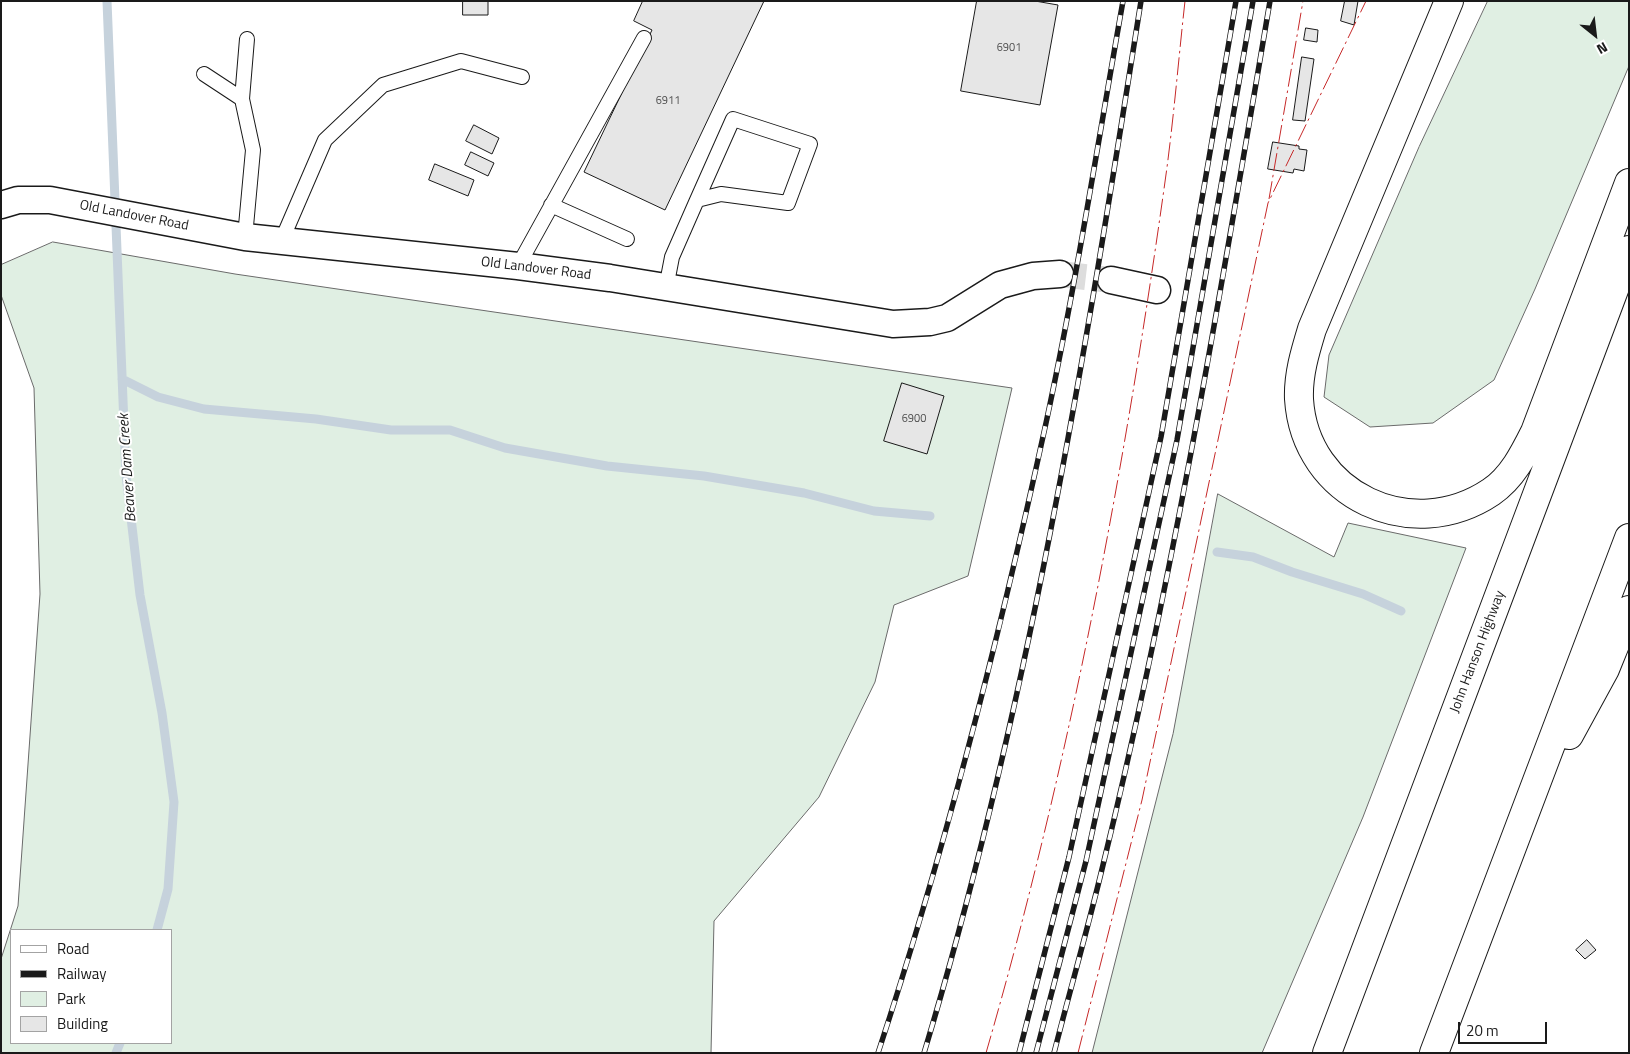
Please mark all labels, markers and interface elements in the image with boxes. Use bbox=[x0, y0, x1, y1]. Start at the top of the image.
north arrow bbox=[1570, 10, 1620, 60]
text: N bbox=[1593, 37, 1612, 60]
house number: 6901 bbox=[997, 41, 1021, 55]
house number: 6911 bbox=[656, 94, 680, 108]
street label: Old Landover Road bbox=[78, 197, 190, 235]
street label: Old Landover Road bbox=[480, 254, 592, 284]
house number: 6900 bbox=[902, 412, 926, 426]
water label: Beaver Dam Creek bbox=[115, 413, 141, 523]
street label: John Hanson Highway bbox=[1447, 589, 1509, 715]
legend bbox=[10, 929, 172, 1044]
text: Road bbox=[57, 937, 89, 960]
text: Railway bbox=[57, 962, 107, 985]
text: Park bbox=[57, 987, 86, 1010]
text: Building bbox=[57, 1012, 108, 1035]
scale bar bbox=[1460, 1012, 1549, 1044]
text: 20 m bbox=[1466, 1019, 1499, 1042]

